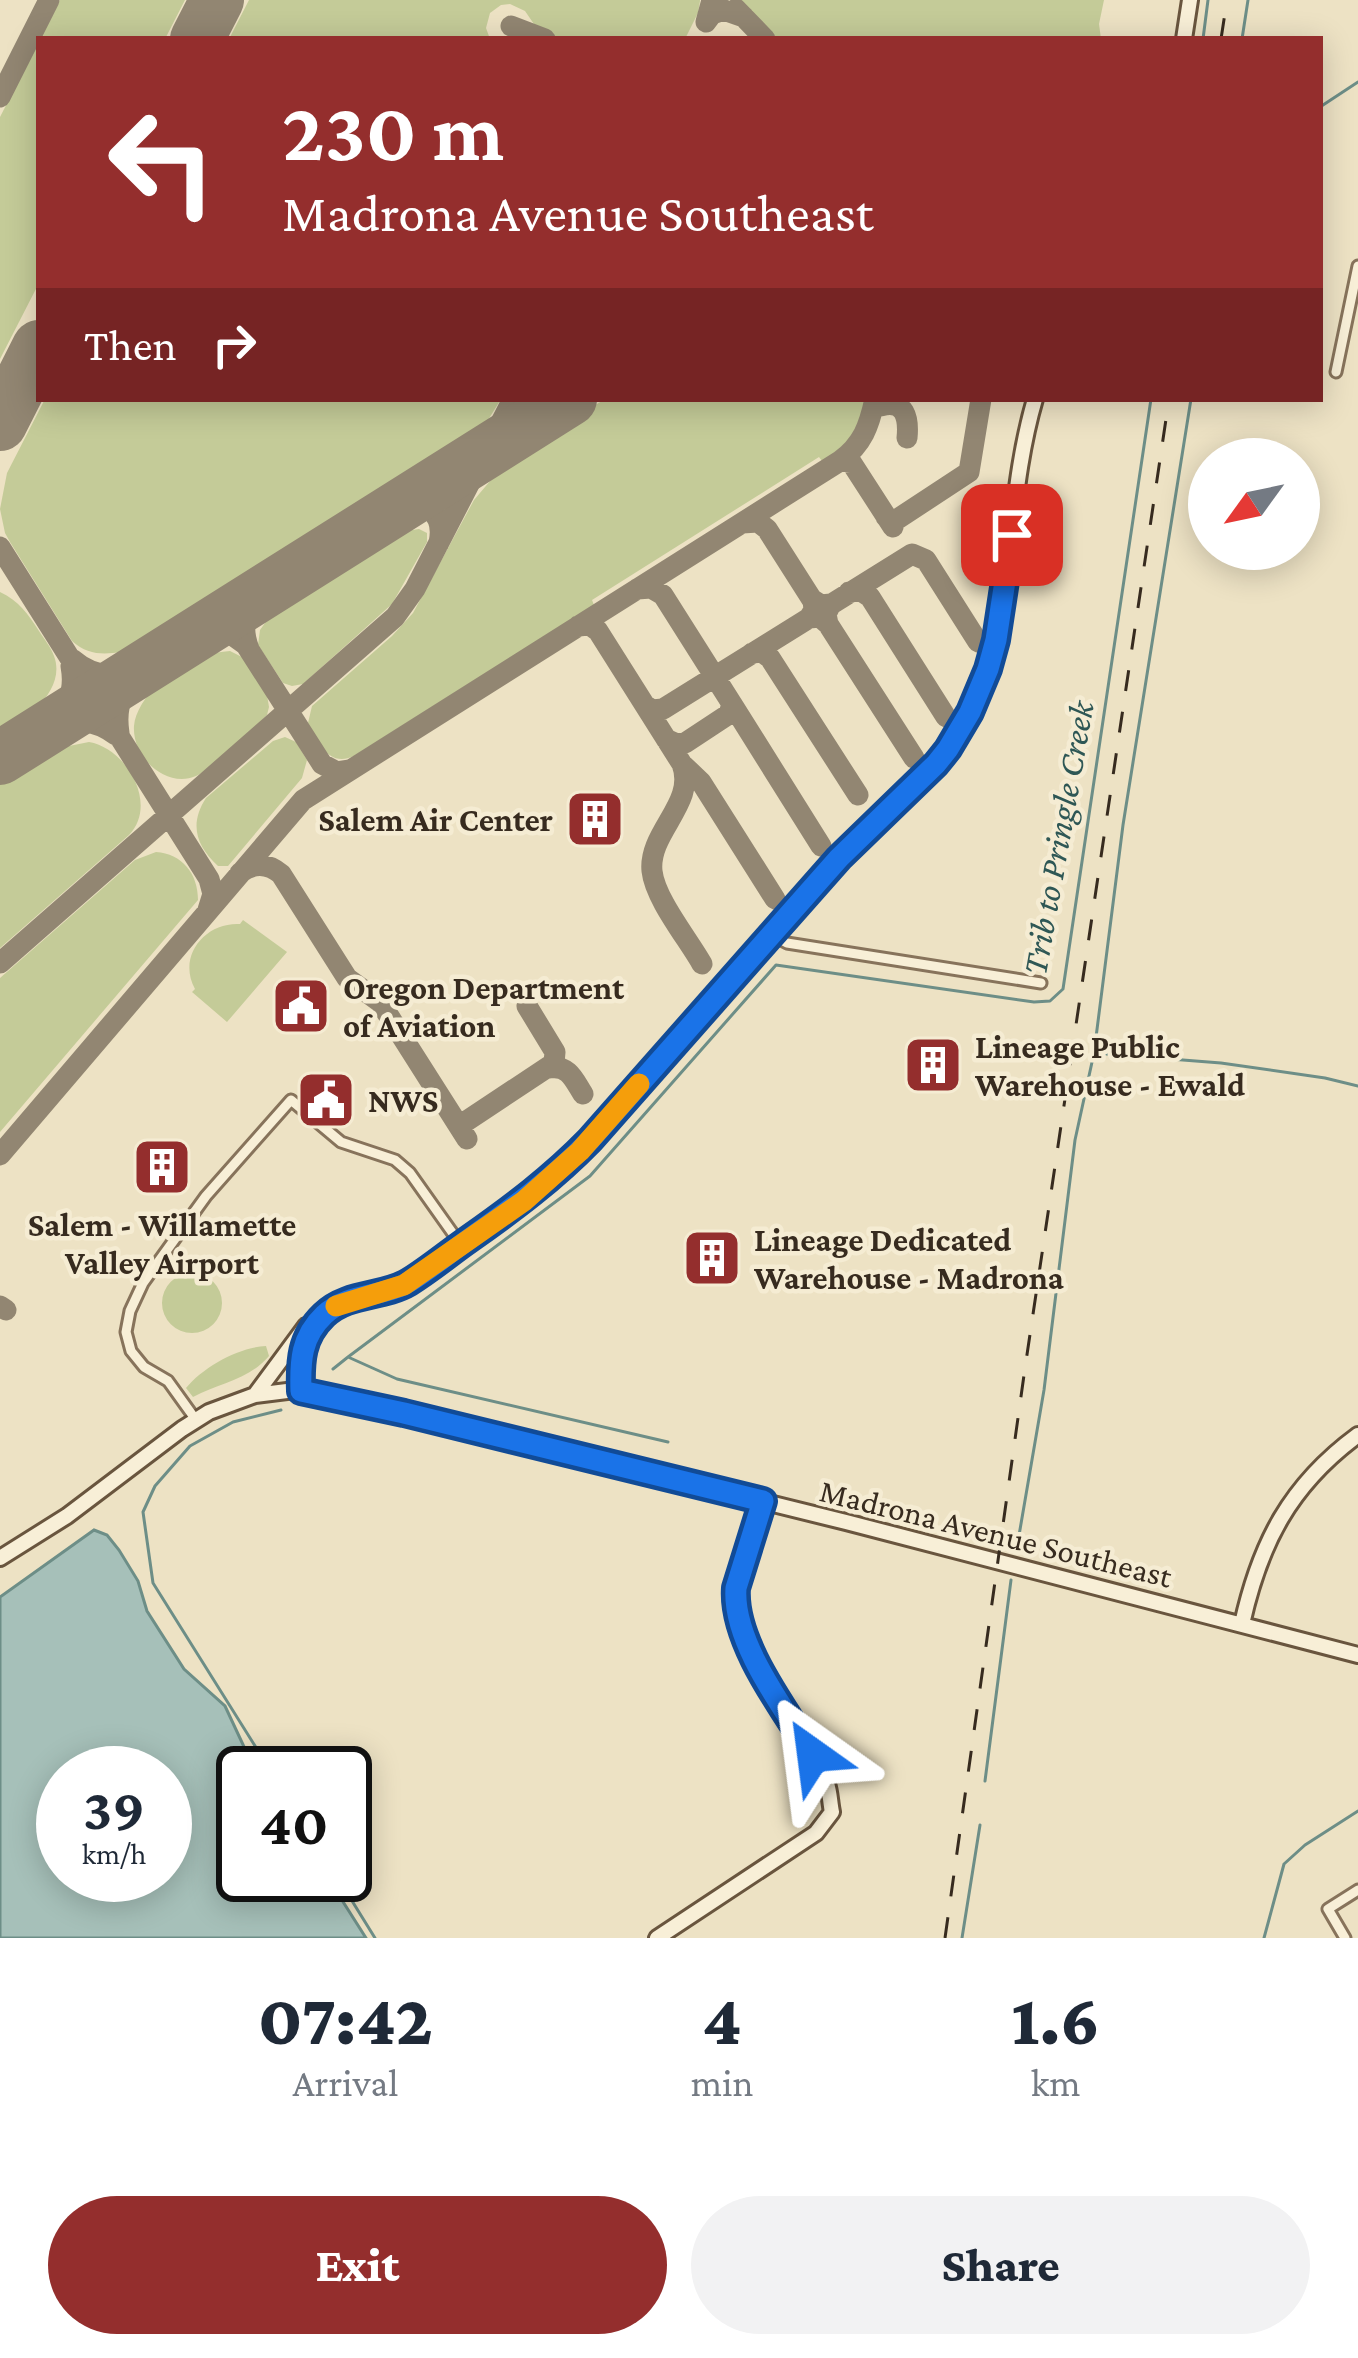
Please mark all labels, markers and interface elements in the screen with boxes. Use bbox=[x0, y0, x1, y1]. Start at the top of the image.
icon: left bbox=[84, 84, 240, 240]
text: 230 m bbox=[282, 85, 504, 178]
text: Madrona Avenue Southeast bbox=[282, 183, 874, 243]
icon: right bbox=[201, 312, 267, 378]
text: Then bbox=[84, 320, 177, 370]
north arrow bbox=[1188, 438, 1320, 570]
map controls bbox=[1188, 438, 1320, 570]
pin bbox=[961, 484, 1063, 586]
icon: arrive bbox=[979, 502, 1045, 568]
water label: Trib to Pringle Creek bbox=[1014, 697, 1102, 978]
building icon: Salem Air Center bbox=[564, 788, 626, 850]
place label: Salem Air Center bbox=[318, 801, 553, 838]
place label: Oregon Department of Aviation bbox=[343, 969, 625, 1044]
public building icon: Oregon Department of Aviation bbox=[270, 975, 332, 1037]
place label: Lineage Public Warehouse - Ewald bbox=[974, 1028, 1245, 1103]
building icon: Lineage Public Warehouse - Ewald bbox=[902, 1034, 964, 1096]
public building icon: NWS bbox=[295, 1069, 357, 1131]
place label: NWS bbox=[368, 1082, 438, 1119]
building icon: Salem - Willamette Valley Airport bbox=[131, 1136, 193, 1198]
place label: Salem - Willamette Valley Airport bbox=[28, 1206, 296, 1281]
place label: Lineage Dedicated Warehouse - Madrona bbox=[753, 1221, 1064, 1296]
building icon: Lineage Dedicated Warehouse - Madrona bbox=[681, 1227, 743, 1289]
street label: Madrona Avenue Southeast bbox=[816, 1471, 1177, 1595]
position arrow bbox=[750, 1692, 876, 1818]
speed limit sign: 40 bbox=[216, 1746, 372, 1902]
text: 39 bbox=[83, 1775, 145, 1842]
text: km/h bbox=[82, 1837, 146, 1870]
text: 07:42 bbox=[258, 1979, 433, 2059]
text: 4 bbox=[702, 1979, 742, 2059]
text: 1.6 bbox=[1011, 1979, 1100, 2059]
text: Arrival bbox=[292, 2061, 398, 2104]
text: min bbox=[691, 2061, 753, 2104]
text: km bbox=[1031, 2061, 1081, 2104]
button: Exit bbox=[48, 2196, 667, 2334]
button: Share bbox=[691, 2196, 1310, 2334]

